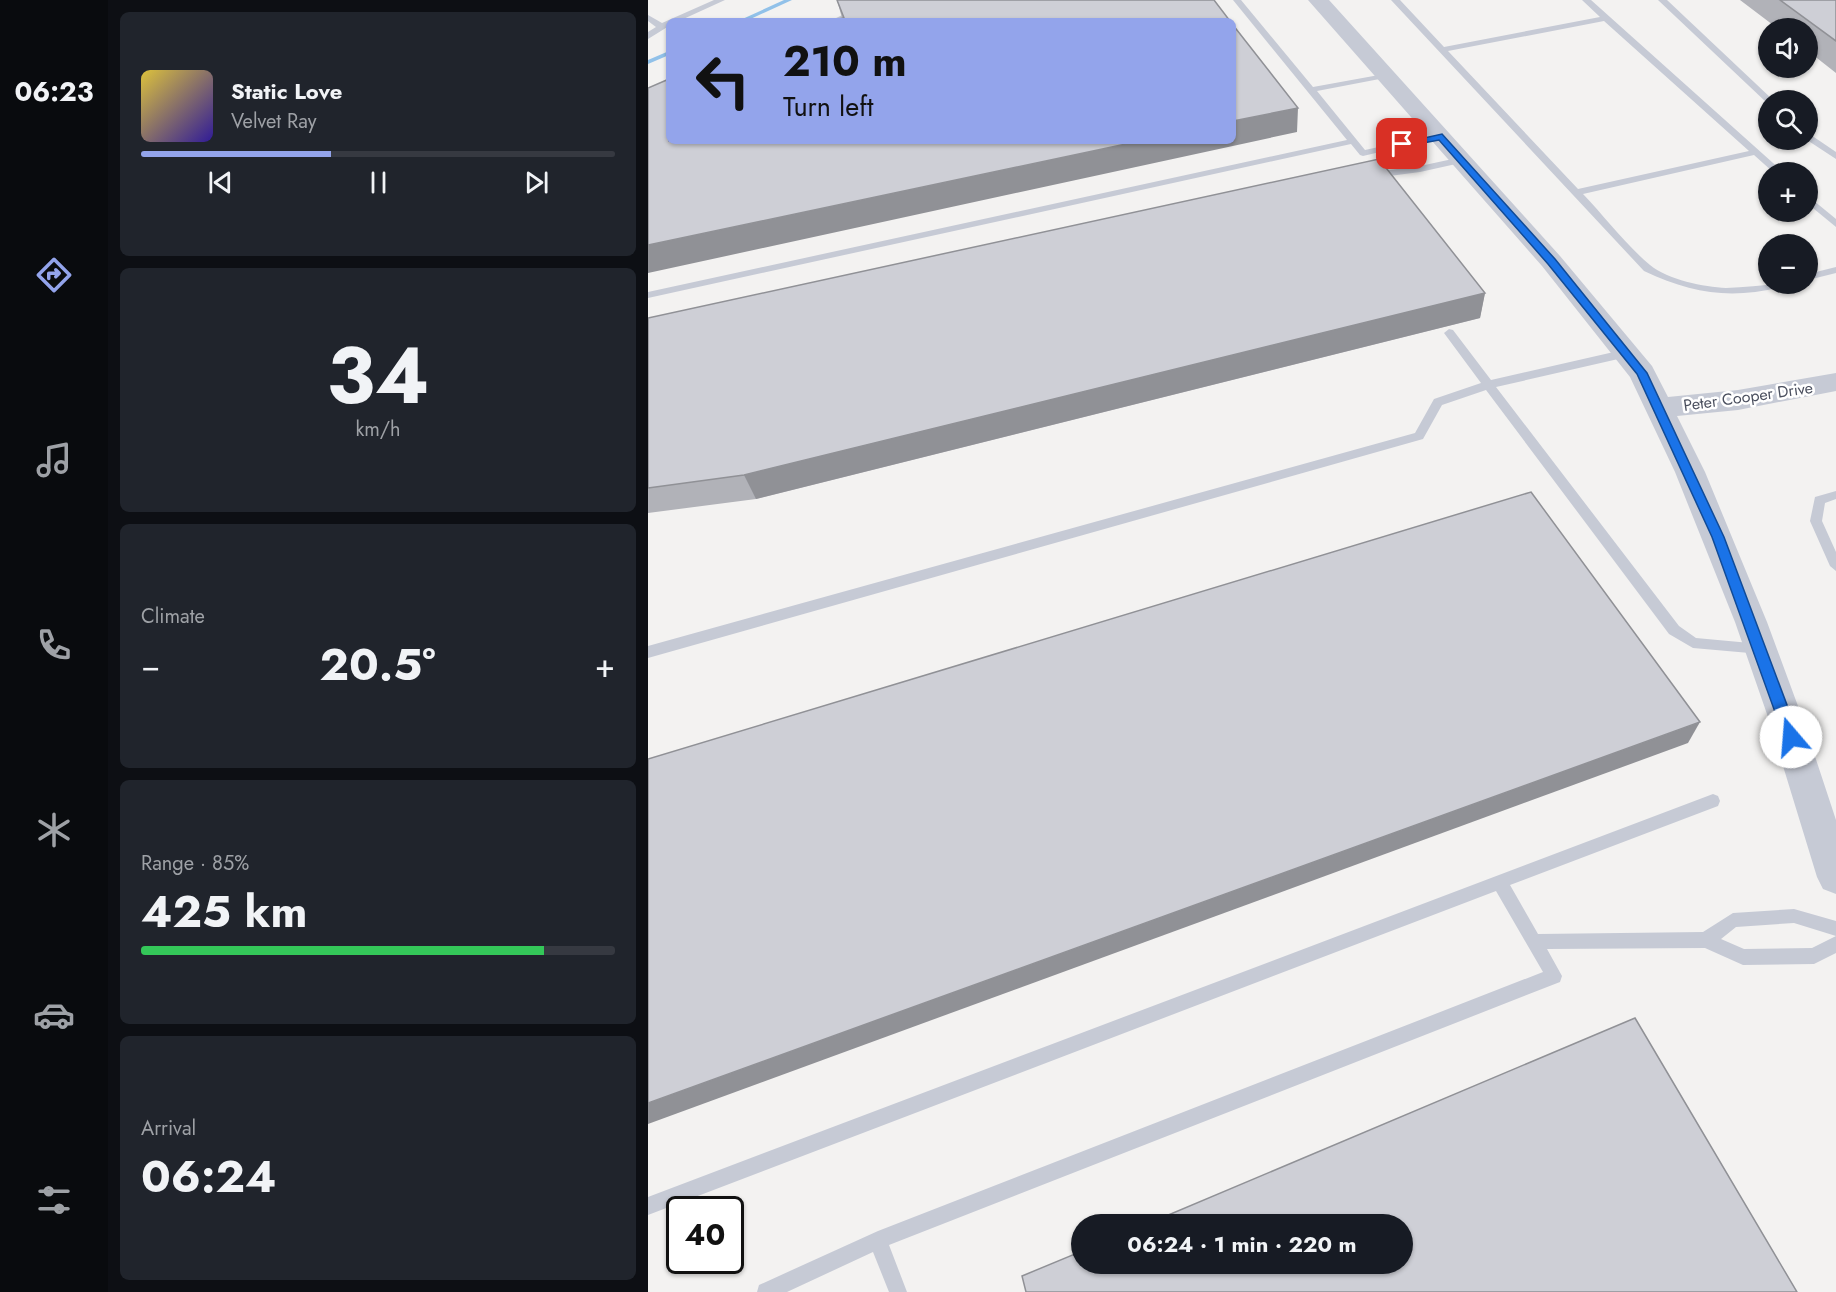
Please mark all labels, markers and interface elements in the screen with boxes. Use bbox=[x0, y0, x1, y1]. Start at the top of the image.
map controls bbox=[1758, 18, 1818, 294]
button: sound bbox=[1758, 18, 1818, 78]
text: 210 m bbox=[783, 31, 907, 92]
icon: left bbox=[684, 42, 762, 120]
text: 06:23 bbox=[14, 72, 94, 111]
text: Static Love bbox=[231, 75, 342, 107]
text: Turn left bbox=[783, 87, 873, 126]
button: search bbox=[1758, 90, 1818, 150]
text: Velvet Ray bbox=[231, 107, 317, 136]
pin bbox=[1376, 118, 1427, 169]
icon: arrive bbox=[1385, 127, 1418, 160]
button: + bbox=[1758, 162, 1818, 222]
icon: previous bbox=[204, 166, 237, 199]
icon: pause bbox=[362, 166, 395, 199]
icon: next bbox=[520, 166, 553, 199]
button: − bbox=[1758, 234, 1818, 294]
icon: directions bbox=[33, 254, 75, 296]
text: 34 bbox=[327, 320, 429, 432]
street label: Peter Cooper Drive bbox=[1682, 376, 1814, 417]
text: km/h bbox=[355, 415, 401, 444]
icon: music bbox=[33, 439, 75, 481]
text: Climate bbox=[141, 602, 205, 631]
icon: phone bbox=[33, 624, 75, 666]
text: 20.5° bbox=[319, 632, 436, 697]
text: − bbox=[141, 642, 160, 689]
text: + bbox=[595, 642, 615, 689]
position arrow bbox=[1759, 705, 1823, 769]
icon: climate bbox=[33, 809, 75, 851]
text: Range · 85% bbox=[141, 849, 249, 878]
text: 425 km bbox=[141, 879, 307, 944]
icon: car bbox=[33, 994, 75, 1036]
text: Arrival bbox=[141, 1114, 196, 1143]
text: 06:24 bbox=[141, 1144, 276, 1209]
icon: filters bbox=[33, 1179, 75, 1221]
speed limit sign: 40 bbox=[666, 1196, 744, 1274]
text: 06:24 · 1 min · 220 m bbox=[1127, 1228, 1357, 1260]

